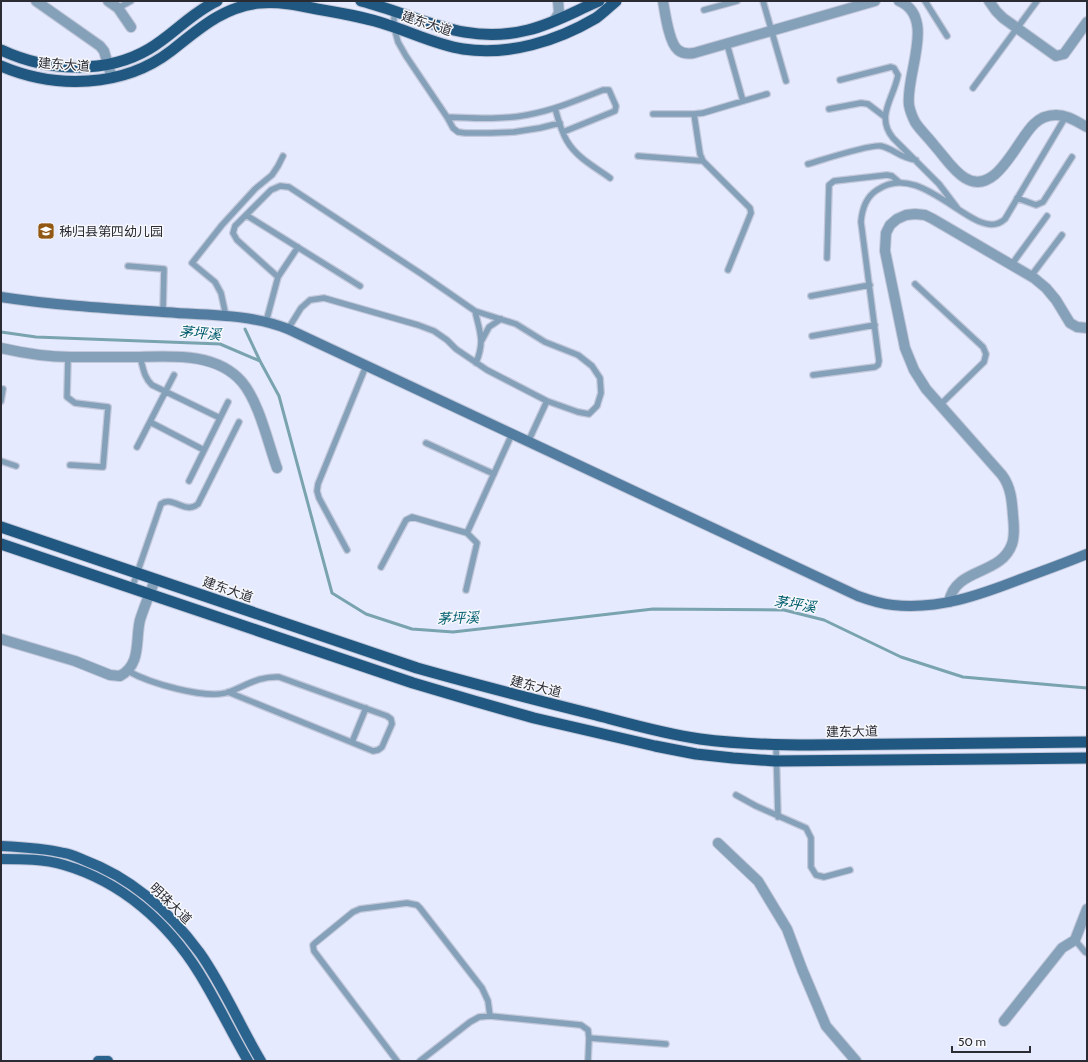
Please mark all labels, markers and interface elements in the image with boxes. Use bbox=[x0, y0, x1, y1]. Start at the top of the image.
street label: 建东大道 bbox=[400, 7, 454, 39]
street label: 建东大道 bbox=[37, 54, 91, 74]
school or university icon: 秭归县第四幼儿园 bbox=[36, 221, 56, 241]
place label: 秭归县第四幼儿园 bbox=[59, 223, 163, 239]
water label: 茅坪溪 bbox=[178, 322, 224, 344]
street label: 建东大道 bbox=[201, 573, 255, 605]
water label: 茅坪溪 bbox=[773, 592, 819, 616]
water label: 茅坪溪 bbox=[437, 608, 481, 628]
street label: 建东大道 bbox=[509, 672, 563, 700]
street label: 建东大道 bbox=[826, 723, 878, 739]
street label: 明珠大道 bbox=[147, 879, 195, 927]
scale bar bbox=[952, 1028, 1030, 1054]
text: 50 m bbox=[958, 1034, 986, 1049]

